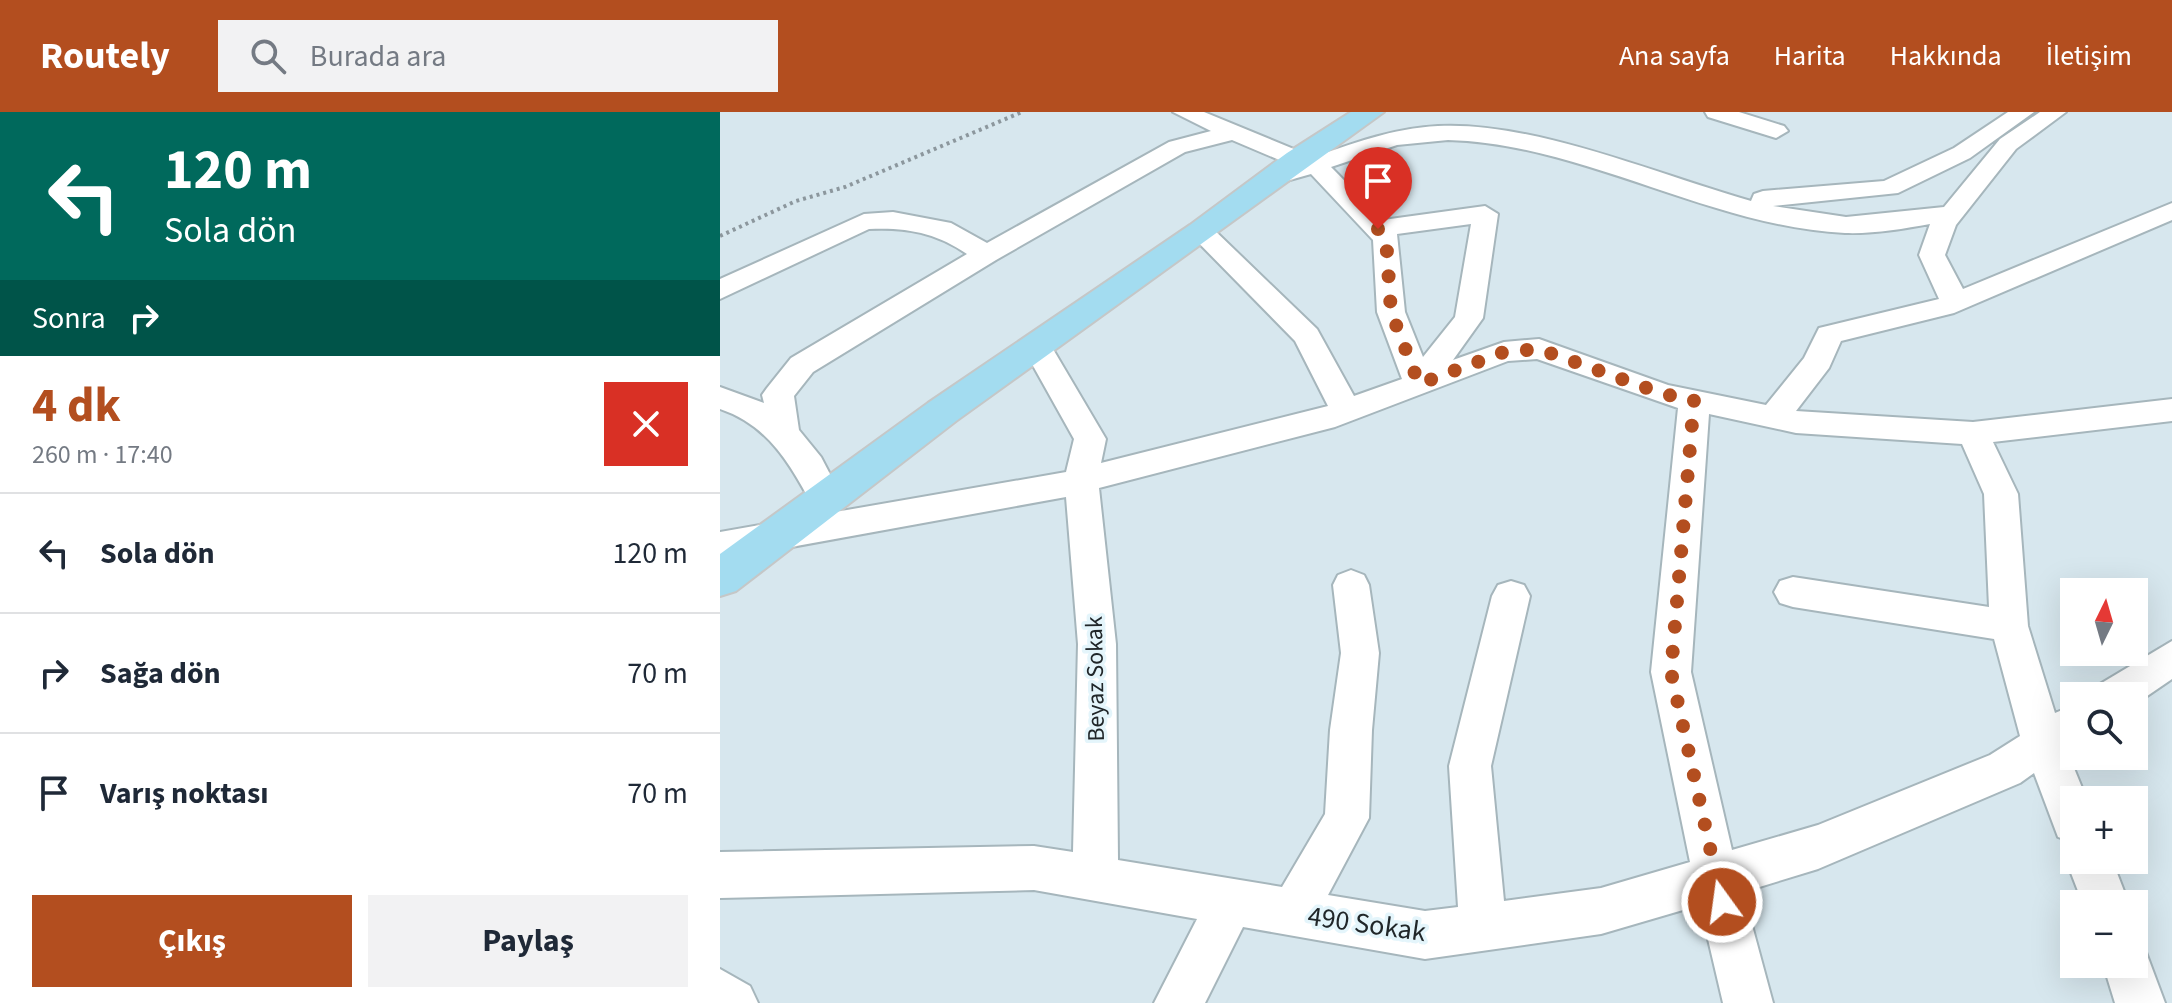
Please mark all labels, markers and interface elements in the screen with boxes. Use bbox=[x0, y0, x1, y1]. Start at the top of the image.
search box bbox=[218, 20, 778, 92]
text: Routely bbox=[40, 29, 170, 83]
icon: search bbox=[246, 34, 290, 78]
text: Burada ara bbox=[310, 35, 446, 78]
text: Ana sayfa bbox=[1619, 36, 1730, 76]
text: Harita bbox=[1774, 36, 1846, 76]
text: Hakkında bbox=[1890, 36, 2002, 76]
text: İletişim bbox=[2046, 36, 2132, 76]
text: 120 m bbox=[164, 131, 312, 210]
icon: left bbox=[32, 144, 136, 248]
pin bbox=[1344, 147, 1412, 229]
icon: arrive bbox=[1356, 159, 1400, 203]
text: Sola dön bbox=[164, 205, 296, 256]
icon: right bbox=[122, 296, 166, 340]
text: Sonra bbox=[32, 297, 106, 340]
text: 4 dk bbox=[32, 372, 121, 440]
button: close bbox=[604, 382, 688, 466]
text: 260 m · 17:40 bbox=[32, 436, 173, 473]
icon: left bbox=[32, 531, 76, 575]
text: Sola dön bbox=[100, 532, 215, 575]
text: 120 m bbox=[612, 532, 688, 575]
north arrow bbox=[2060, 578, 2148, 666]
map controls bbox=[2060, 578, 2148, 978]
street label: Beyaz Sokak bbox=[1077, 616, 1114, 742]
icon: right bbox=[32, 651, 76, 695]
text: Sağa dön bbox=[100, 652, 221, 695]
text: 70 m bbox=[627, 652, 688, 695]
button: search bbox=[2060, 682, 2148, 770]
icon: arrive bbox=[32, 771, 76, 815]
text: Varış noktası bbox=[100, 772, 268, 815]
text: 70 m bbox=[627, 772, 688, 815]
button: + bbox=[2060, 786, 2148, 874]
position arrow bbox=[1680, 860, 1764, 944]
button: − bbox=[2060, 890, 2148, 978]
button: Çıkış bbox=[32, 895, 352, 987]
button: Paylaş bbox=[368, 895, 688, 987]
street label: 490 Sokak bbox=[1305, 896, 1429, 952]

